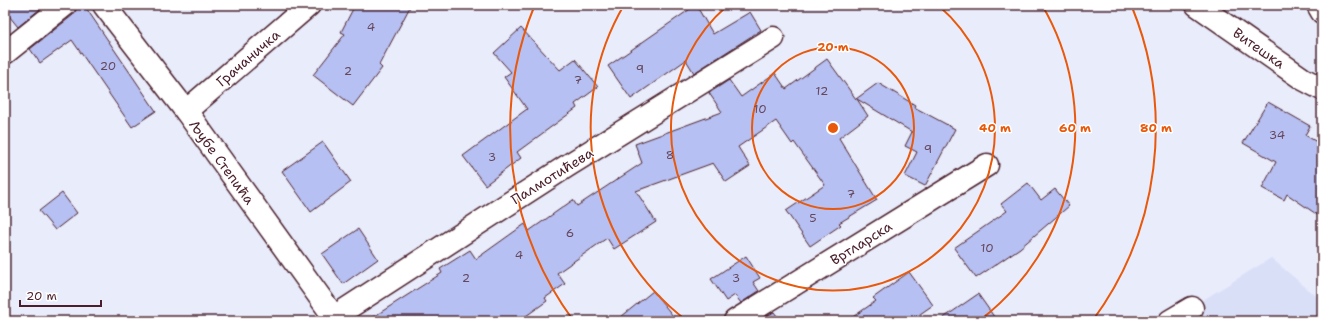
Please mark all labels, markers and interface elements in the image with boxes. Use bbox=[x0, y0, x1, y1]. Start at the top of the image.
house number: 4 bbox=[367, 19, 375, 35]
street label: Витешка bbox=[1229, 24, 1289, 73]
street label: Грачаничка bbox=[212, 25, 284, 91]
text: 20 m bbox=[817, 39, 849, 55]
house number: 20 bbox=[100, 58, 116, 74]
house number: 9 bbox=[636, 61, 644, 77]
house number: 2 bbox=[344, 63, 352, 79]
house number: 7 bbox=[574, 72, 582, 88]
house number: 12 bbox=[816, 83, 828, 99]
house number: 10 bbox=[753, 101, 767, 117]
street label: Љубе Степића bbox=[185, 116, 259, 208]
text: 40 m bbox=[979, 120, 1011, 136]
text: 60 m bbox=[1059, 120, 1091, 136]
text: 80 m bbox=[1140, 120, 1172, 136]
centre of rings bbox=[826, 121, 840, 135]
house number: 34 bbox=[1269, 127, 1285, 143]
house number: 9 bbox=[924, 141, 932, 157]
street label: Палмотићева bbox=[508, 143, 597, 208]
house number: 8 bbox=[666, 147, 674, 163]
house number: 3 bbox=[488, 149, 496, 165]
house number: 7 bbox=[847, 186, 855, 202]
house number: 5 bbox=[809, 210, 817, 226]
street label: Вртларска bbox=[827, 217, 895, 269]
house number: 6 bbox=[566, 225, 574, 241]
house number: 10 bbox=[980, 240, 994, 256]
house number: 4 bbox=[515, 247, 523, 263]
house number: 2 bbox=[462, 270, 470, 286]
house number: 3 bbox=[732, 270, 740, 286]
scale bar bbox=[20, 282, 101, 308]
text: 20 m bbox=[26, 288, 57, 304]

